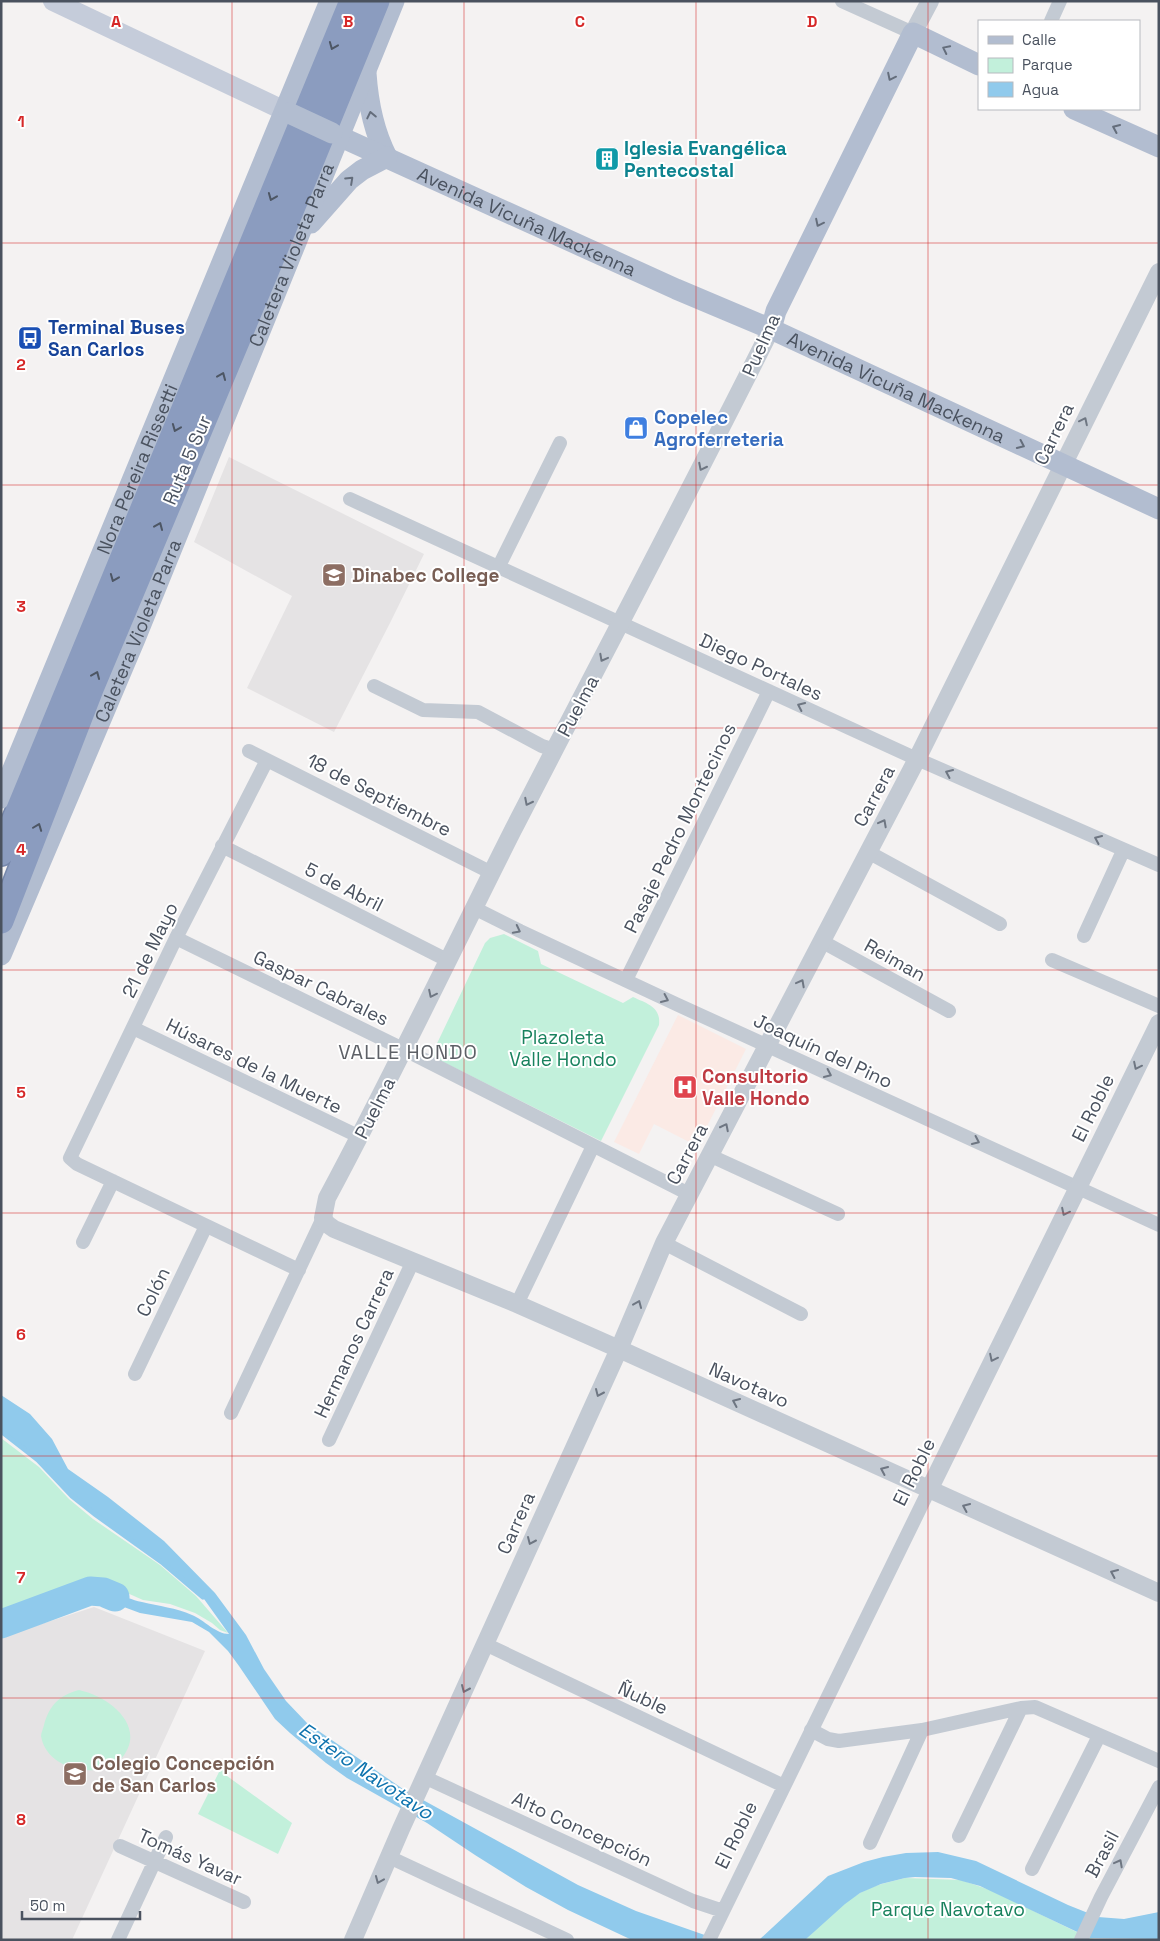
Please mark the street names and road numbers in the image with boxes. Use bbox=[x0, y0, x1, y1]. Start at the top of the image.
street label: Caletera Violeta Parra bbox=[243, 159, 339, 350]
street label: Avenida Vicuña Mackenna bbox=[414, 161, 640, 282]
street label: Puelma bbox=[736, 310, 786, 380]
street label: Avenida Vicuña Mackenna bbox=[783, 326, 1009, 449]
street label: Nora Pereira Rissetti bbox=[91, 380, 183, 558]
street label: Carrera bbox=[1028, 399, 1080, 469]
street label: Ruta 5 Sur bbox=[157, 411, 217, 509]
street label: Caletera Violeta Parra bbox=[89, 535, 187, 726]
street label: Diego Portales bbox=[696, 628, 826, 706]
street label: Puelma bbox=[551, 671, 605, 741]
street label: Pasaje Pedro Montecinos bbox=[618, 719, 742, 937]
street label: 18 de Septiembre bbox=[302, 748, 456, 842]
street label: Carrera bbox=[847, 761, 901, 831]
street label: 5 de Abril bbox=[300, 857, 388, 917]
street label: 21 de Mayo bbox=[116, 898, 184, 1002]
street label: Reiman bbox=[860, 933, 930, 987]
street label: Gaspar Cabrales bbox=[249, 944, 393, 1032]
street label: Joaquín del Pino bbox=[749, 1008, 897, 1094]
street label: Húsares de la Muerte bbox=[162, 1012, 346, 1120]
street label: El Roble bbox=[1066, 1070, 1120, 1146]
street label: Puelma bbox=[349, 1073, 401, 1143]
street label: Carrera bbox=[660, 1119, 714, 1189]
street label: Colón bbox=[130, 1263, 176, 1321]
street label: Hermanos Carrera bbox=[308, 1264, 400, 1422]
street label: Navotavo bbox=[705, 1356, 793, 1414]
street label: El Roble bbox=[887, 1434, 941, 1510]
street label: Carrera bbox=[491, 1488, 541, 1558]
street label: Ñuble bbox=[614, 1676, 672, 1720]
street label: Alto Concepción bbox=[508, 1786, 656, 1872]
street label: El Roble bbox=[709, 1797, 763, 1873]
street label: Tomás Yavar bbox=[134, 1823, 246, 1891]
street label: Brasil bbox=[1079, 1826, 1125, 1882]

